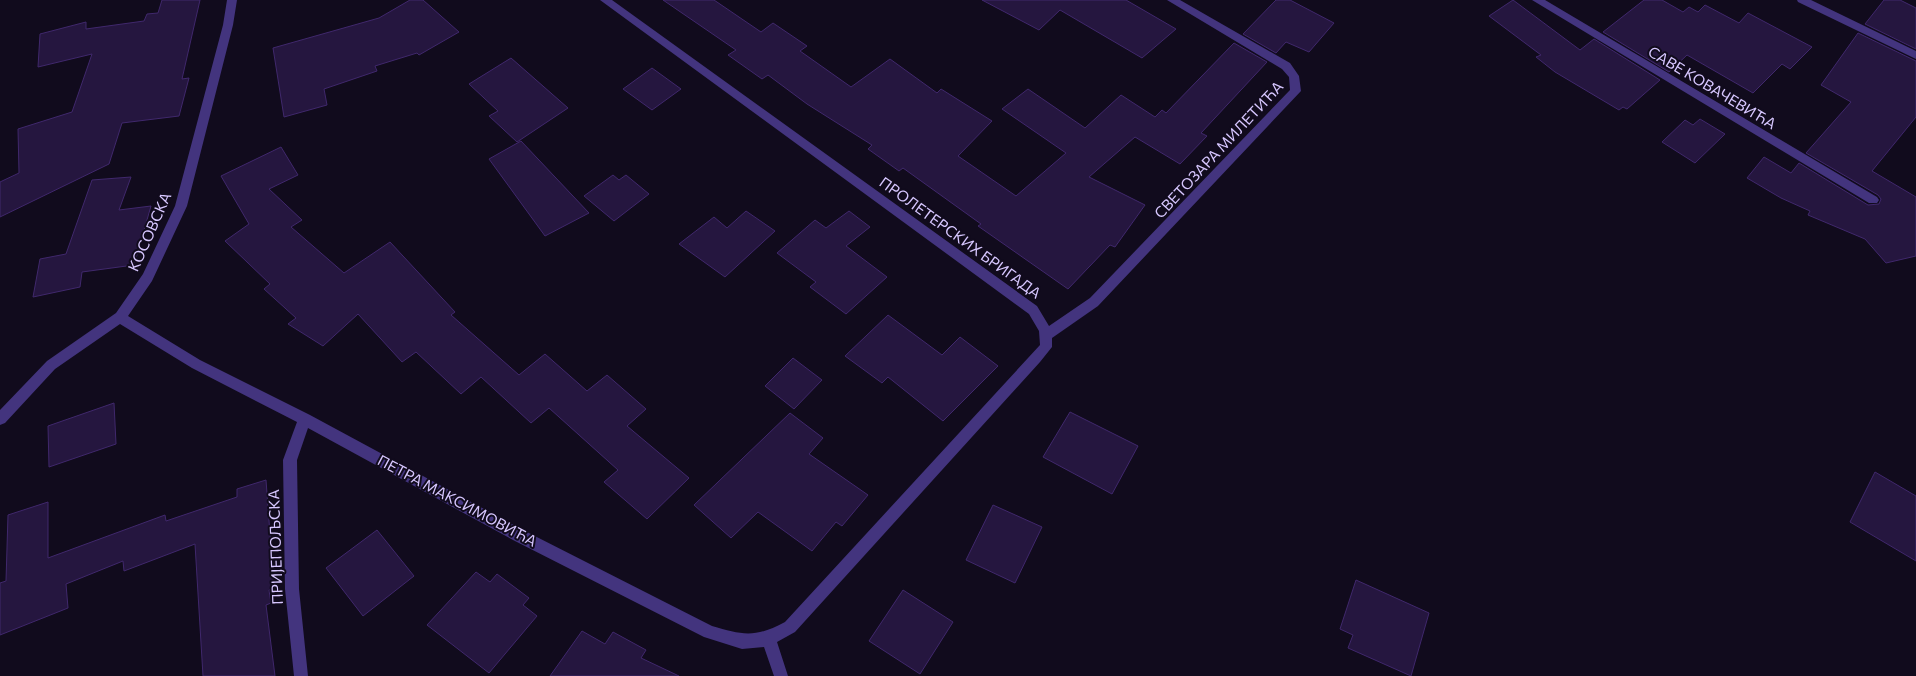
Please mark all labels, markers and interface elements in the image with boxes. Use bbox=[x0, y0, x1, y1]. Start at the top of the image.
street label: САВЕ КОВАЧЕВИЋА bbox=[1645, 42, 1780, 132]
street label: СВЕТОЗАРА МИЛЕТИЋА bbox=[1150, 77, 1287, 222]
street label: ПРОЛЕТЕРСКИХ БРИГАДА bbox=[876, 173, 1045, 302]
street label: КОСОВСКА bbox=[124, 189, 175, 274]
street label: ПЕТРА МАКСИМОВИЋА bbox=[375, 450, 540, 550]
street label: ПРИЈЕПОЉСКА bbox=[264, 489, 286, 605]

